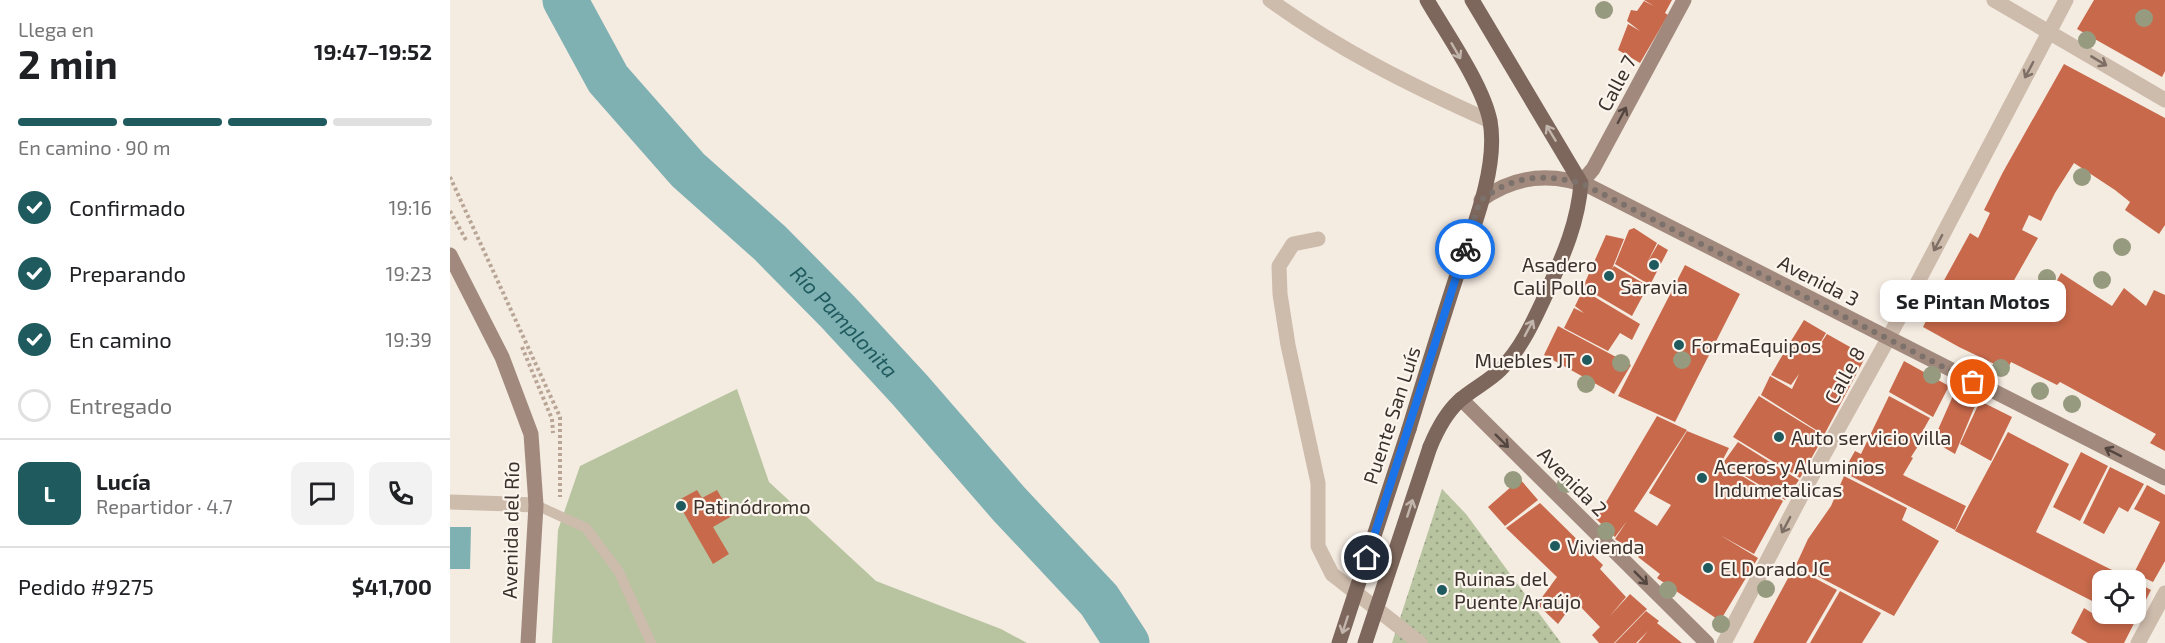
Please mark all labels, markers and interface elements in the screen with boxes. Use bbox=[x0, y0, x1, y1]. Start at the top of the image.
text: Llega en bbox=[18, 17, 94, 41]
text: 19:47–19:52 bbox=[314, 38, 432, 64]
text: 2 min bbox=[18, 40, 118, 87]
one-way arrow bbox=[1451, 41, 1462, 59]
street label: Calle 7 bbox=[1591, 51, 1641, 115]
one-way arrow bbox=[2090, 56, 2107, 68]
one-way arrow bbox=[2023, 61, 2034, 79]
one-way arrow bbox=[1617, 107, 1628, 125]
one-way arrow bbox=[1545, 125, 1557, 142]
text: En camino · 90 m bbox=[18, 135, 171, 159]
icon: check bbox=[18, 191, 51, 224]
text: Confirmado bbox=[69, 194, 185, 220]
text: 19:16 bbox=[388, 195, 432, 219]
courier bbox=[1435, 219, 1495, 279]
icon: bike bbox=[1449, 233, 1482, 266]
one-way arrow bbox=[1932, 234, 1944, 252]
street label: Avenida 3 bbox=[1774, 249, 1864, 311]
place label: Asadero Cali Pollo bbox=[1513, 252, 1597, 299]
icon: check bbox=[18, 257, 51, 290]
marker: Saravia bbox=[1647, 258, 1661, 272]
text: Preparando bbox=[69, 260, 186, 286]
water label: Río Pamplonita bbox=[786, 260, 904, 382]
text: 19:23 bbox=[386, 261, 432, 285]
marker: Asadero Cali Pollo bbox=[1602, 269, 1616, 283]
place label: Saravia bbox=[1620, 274, 1688, 298]
callout: Se Pintan Motos bbox=[1880, 280, 2066, 322]
text: Se Pintan Motos bbox=[1896, 289, 2050, 313]
one-way arrow bbox=[1524, 320, 1535, 338]
icon: check bbox=[18, 323, 51, 356]
text: En camino bbox=[69, 326, 172, 352]
text: 19:39 bbox=[385, 327, 432, 351]
place label: FormaEquipos bbox=[1691, 333, 1821, 357]
marker: FormaEquipos bbox=[1672, 338, 1686, 352]
street label: Calle 8 bbox=[1819, 342, 1869, 408]
street label: Puente San Luís bbox=[1357, 343, 1425, 487]
place label: Muebles JT bbox=[1475, 348, 1575, 372]
marker: Muebles JT bbox=[1580, 353, 1594, 367]
pin bbox=[1947, 356, 1998, 407]
icon: bag bbox=[1956, 365, 1989, 398]
text: Entregado bbox=[69, 392, 172, 418]
place label: Auto servicio villa bbox=[1791, 425, 1951, 449]
marker: Auto servicio villa bbox=[1772, 430, 1786, 444]
one-way arrow bbox=[1494, 433, 1509, 448]
street label: Avenida 2 bbox=[1533, 441, 1613, 521]
one-way arrow bbox=[2104, 446, 2122, 457]
place label: Aceros y Aluminios Indumetalicas bbox=[1714, 454, 1885, 501]
street label: Avenida del Río bbox=[497, 461, 523, 599]
button: chat bbox=[291, 462, 354, 525]
button: phone bbox=[369, 462, 432, 525]
text: Lucía bbox=[96, 468, 151, 494]
marker: Aceros y Aluminios Indumetalicas bbox=[1695, 471, 1709, 485]
text: L bbox=[44, 480, 55, 506]
text: Repartidor · 4.7 bbox=[96, 494, 233, 518]
place label: Patinódromo bbox=[693, 494, 811, 518]
marker: Patinódromo bbox=[674, 499, 688, 513]
one-way arrow bbox=[1405, 499, 1416, 518]
one-way arrow bbox=[1780, 516, 1791, 534]
pin bbox=[1341, 532, 1392, 583]
place label: Vivienda bbox=[1567, 534, 1645, 558]
marker: Vivienda bbox=[1548, 539, 1562, 553]
icon: home bbox=[1350, 541, 1383, 574]
place label: El Dorado JC bbox=[1720, 556, 1830, 580]
marker: El Dorado JC bbox=[1701, 561, 1715, 575]
place label: Ruinas del Puente Araújo bbox=[1454, 566, 1581, 613]
one-way arrow bbox=[1633, 570, 1648, 585]
map controls bbox=[2092, 570, 2146, 624]
button: locate bbox=[2092, 570, 2146, 624]
text: Pedido #9275 bbox=[18, 573, 154, 599]
text: $41,700 bbox=[352, 573, 432, 599]
marker: Ruinas del Puente Araújo bbox=[1435, 583, 1449, 597]
one-way arrow bbox=[1339, 615, 1350, 634]

